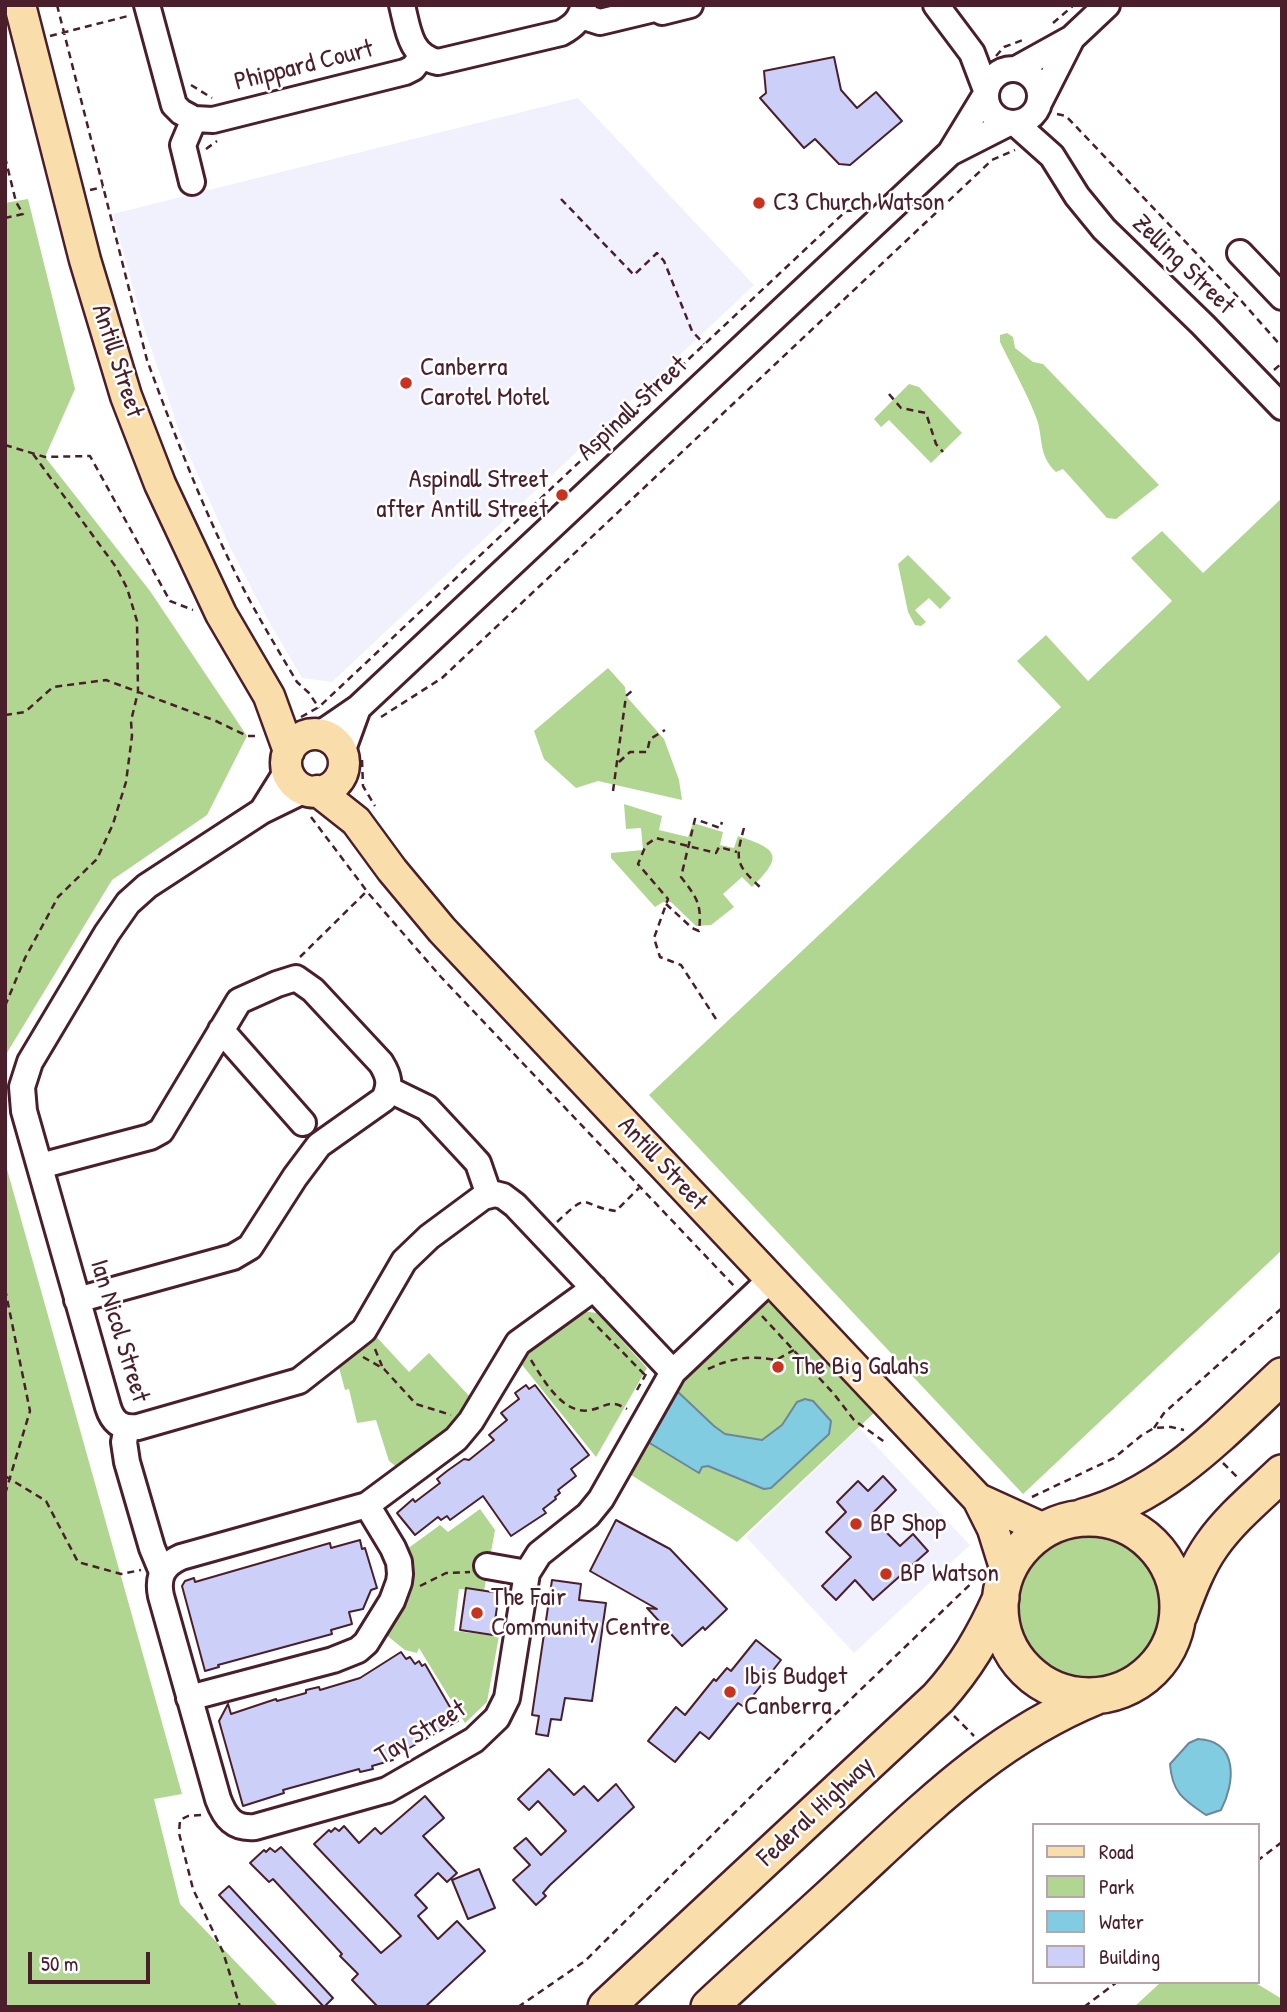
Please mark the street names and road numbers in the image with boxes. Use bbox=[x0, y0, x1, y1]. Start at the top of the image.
street label: Phippard Court bbox=[231, 34, 377, 98]
street label: Zelling Street bbox=[1125, 208, 1241, 322]
street label: Antill Street bbox=[84, 301, 150, 421]
street label: Aspinall Street bbox=[571, 350, 695, 468]
street label: Antill Street bbox=[611, 1111, 713, 1217]
street label: Ian Nicol Street bbox=[82, 1256, 156, 1406]
street label: Tay Street bbox=[370, 1694, 472, 1772]
street label: Federal Highway bbox=[751, 1750, 881, 1874]

